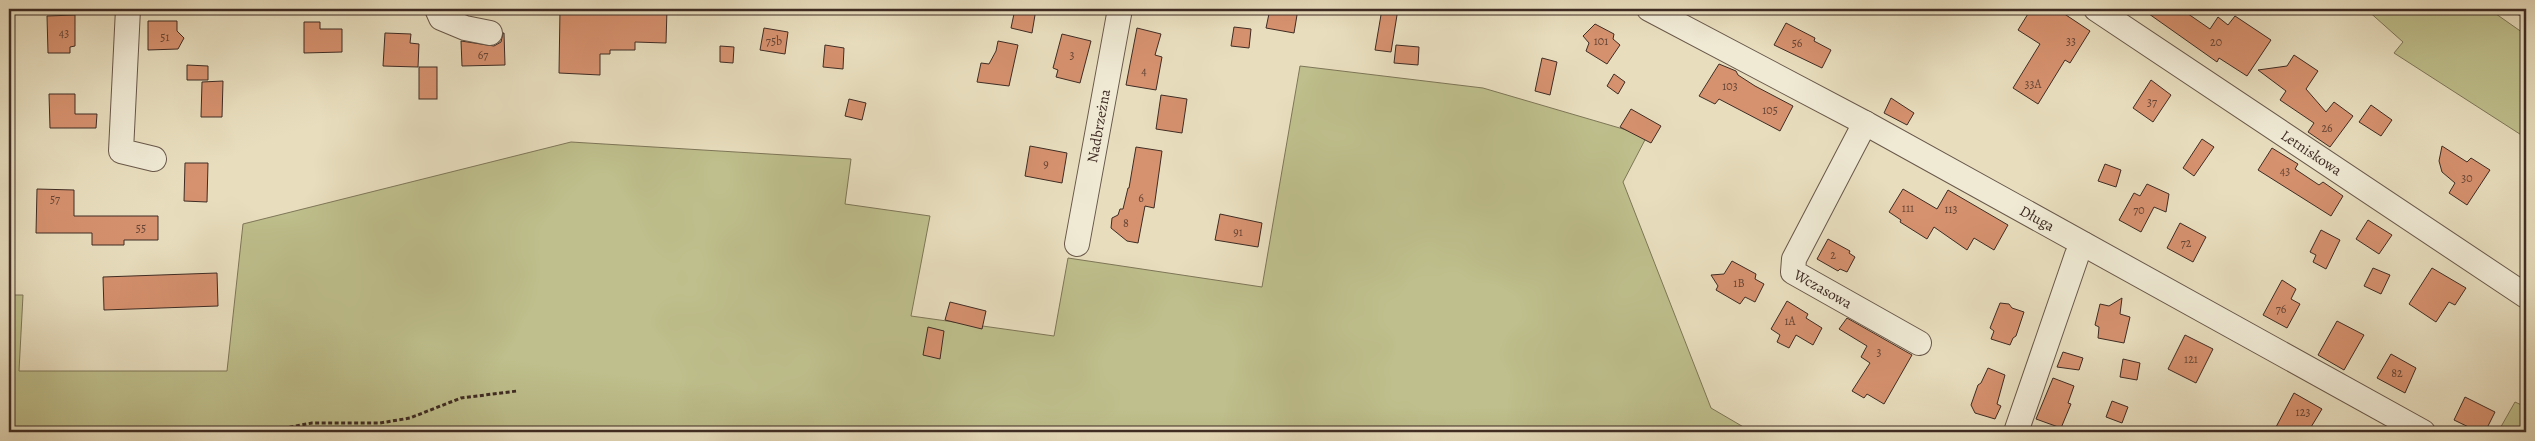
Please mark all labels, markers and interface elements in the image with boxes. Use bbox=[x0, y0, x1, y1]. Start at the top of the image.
house number: 43 bbox=[59, 25, 69, 41]
house number: 51 bbox=[160, 29, 170, 45]
house number: 75b bbox=[766, 33, 782, 49]
house number: 101 bbox=[1594, 33, 1608, 49]
house number: 33 bbox=[2066, 33, 2076, 49]
house number: 20 bbox=[2210, 34, 2222, 50]
house number: 56 bbox=[1792, 35, 1803, 51]
house number: 67 bbox=[478, 47, 489, 63]
house number: 3 bbox=[1070, 47, 1075, 63]
house number: 4 bbox=[1141, 63, 1147, 79]
house number: 33A bbox=[2025, 76, 2042, 92]
house number: 103 bbox=[1722, 78, 1738, 94]
street label: Nadbrzeżna bbox=[1082, 87, 1115, 165]
house number: 37 bbox=[2147, 94, 2158, 110]
house number: 105 bbox=[1762, 102, 1778, 118]
house number: 26 bbox=[2321, 120, 2333, 136]
street label: Letniskowa bbox=[2277, 125, 2346, 180]
house number: 9 bbox=[1043, 156, 1049, 172]
house number: 43 bbox=[2280, 163, 2290, 179]
house number: 30 bbox=[2461, 170, 2473, 186]
house number: 6 bbox=[1138, 190, 1144, 206]
house number: 57 bbox=[50, 191, 61, 207]
house number: 111 bbox=[1902, 200, 1914, 216]
house number: 113 bbox=[1944, 201, 1958, 217]
street label: Długa bbox=[2016, 201, 2058, 236]
house number: 70 bbox=[2133, 202, 2145, 218]
house number: 8 bbox=[1123, 215, 1129, 231]
house number: 55 bbox=[136, 220, 146, 236]
house number: 91 bbox=[1233, 224, 1243, 240]
house number: 72 bbox=[2181, 235, 2192, 251]
house number: 2 bbox=[1830, 247, 1836, 263]
street label: Wczasowa bbox=[1790, 264, 1856, 313]
house number: 1B bbox=[1733, 275, 1745, 291]
house number: 76 bbox=[2276, 301, 2287, 317]
house number: 1A bbox=[1784, 313, 1797, 329]
house number: 3 bbox=[1877, 344, 1882, 360]
house number: 121 bbox=[2184, 351, 2198, 367]
house number: 82 bbox=[2391, 365, 2403, 381]
house number: 123 bbox=[2296, 404, 2310, 420]

